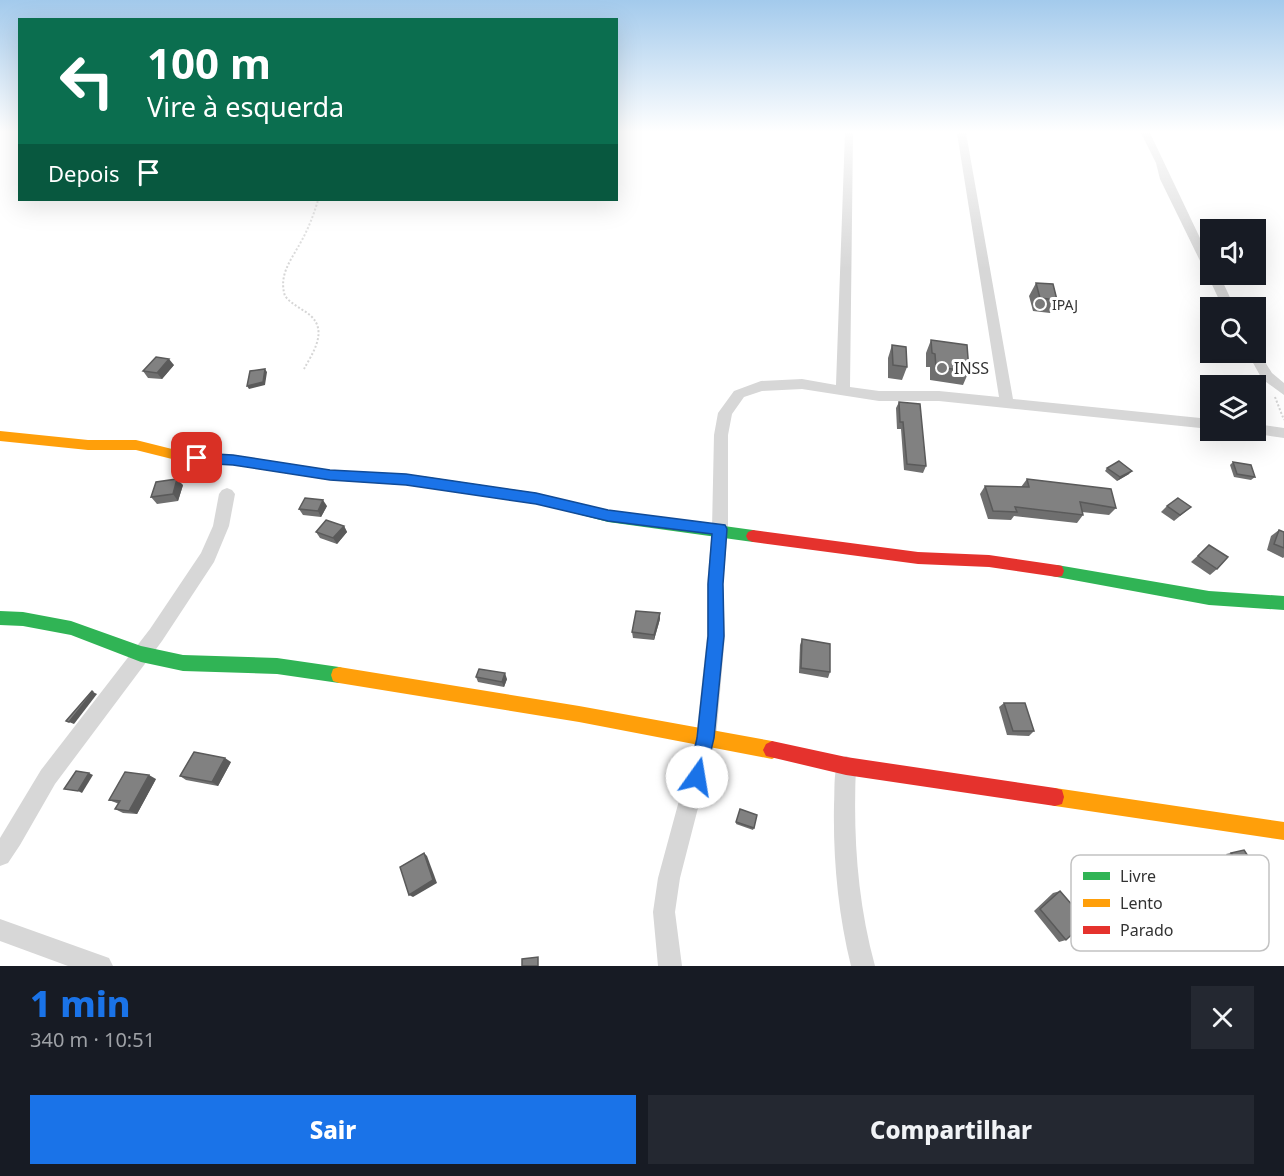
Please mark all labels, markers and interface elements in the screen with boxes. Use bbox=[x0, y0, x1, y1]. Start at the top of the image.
text: 100 m bbox=[147, 34, 271, 91]
icon: left bbox=[48, 42, 126, 120]
text: Vire à esquerda bbox=[147, 88, 344, 125]
icon: arrive bbox=[132, 156, 165, 189]
text: Depois bbox=[48, 158, 120, 188]
map controls bbox=[1200, 219, 1266, 441]
button: sound bbox=[1200, 219, 1266, 285]
place label: IPAJ bbox=[1052, 295, 1078, 314]
marker: IPAJ bbox=[1033, 297, 1047, 311]
button: search bbox=[1200, 297, 1266, 363]
place label: INSS bbox=[954, 357, 989, 379]
marker: INSS bbox=[935, 361, 949, 375]
button: layers bbox=[1200, 375, 1266, 441]
pin bbox=[171, 432, 222, 483]
icon: arrive bbox=[180, 441, 213, 474]
position arrow bbox=[665, 745, 729, 809]
legend bbox=[1071, 855, 1269, 951]
text: Livre bbox=[1120, 865, 1156, 887]
text: Lento bbox=[1120, 892, 1163, 914]
text: Parado bbox=[1120, 919, 1173, 941]
text: 1 min bbox=[30, 979, 131, 1028]
button: close bbox=[1191, 986, 1254, 1049]
text: 340 m · 10:51 bbox=[30, 1026, 155, 1053]
button: Sair bbox=[30, 1095, 636, 1164]
button: Compartilhar bbox=[648, 1095, 1254, 1164]

